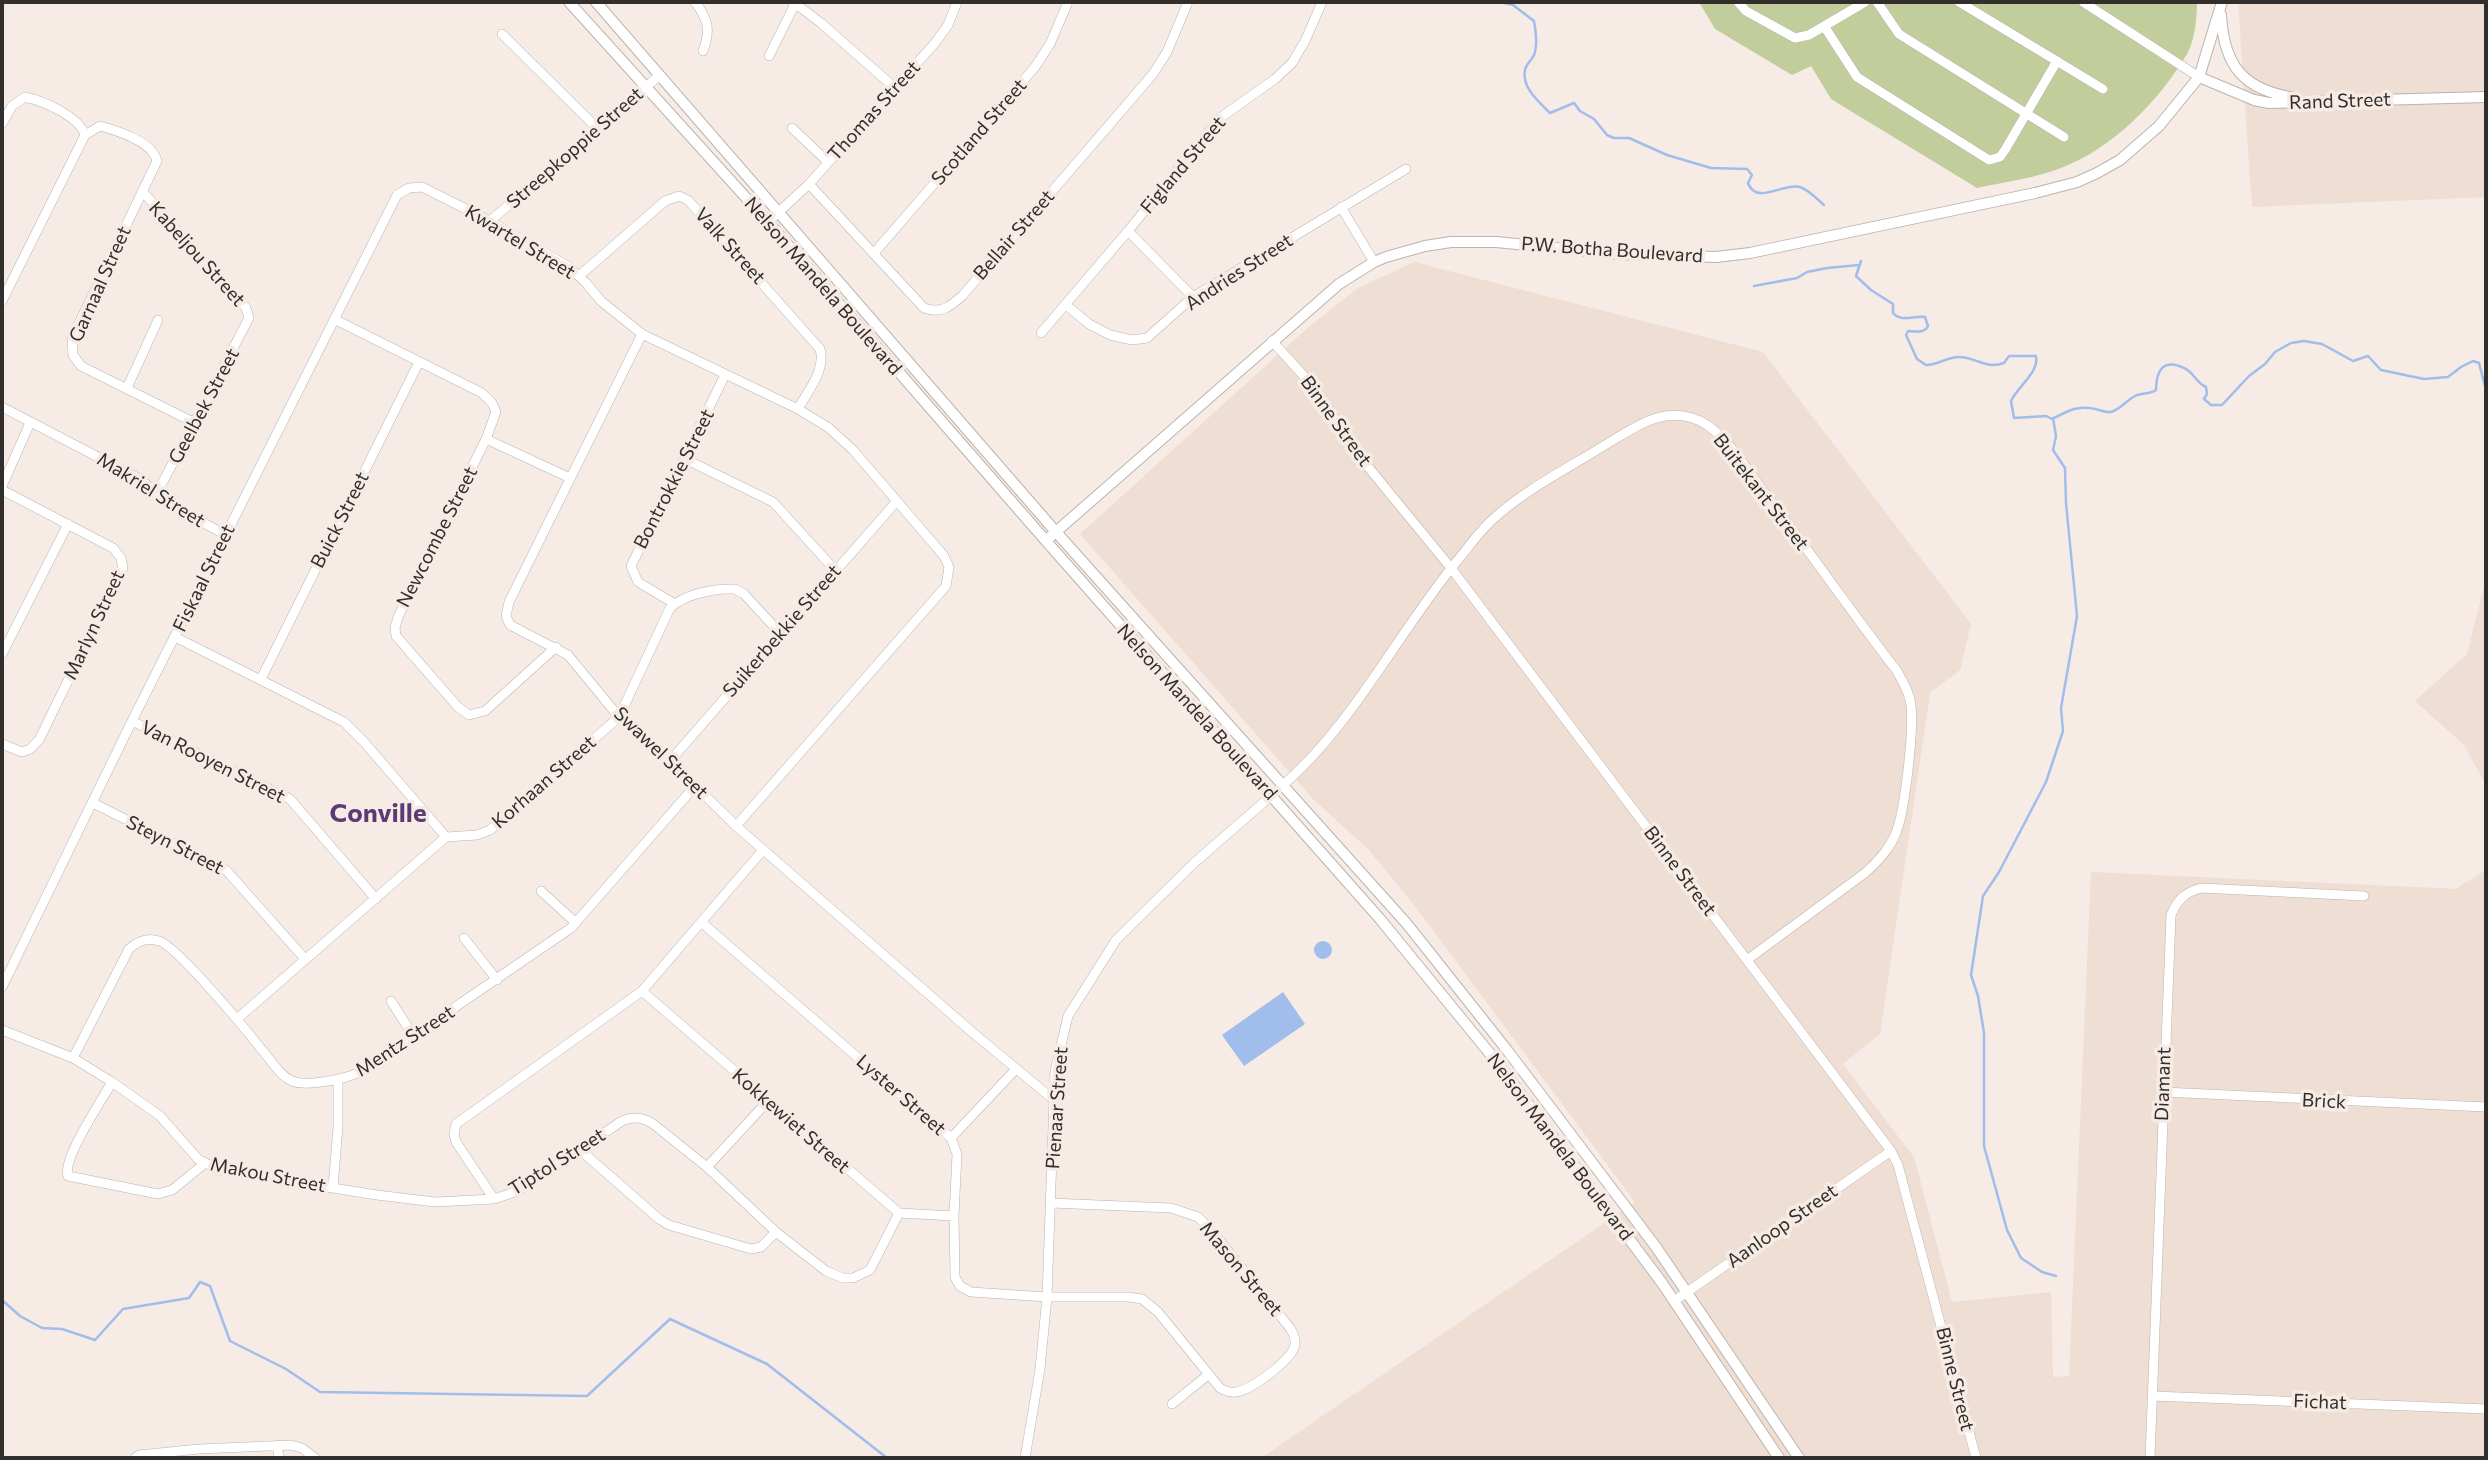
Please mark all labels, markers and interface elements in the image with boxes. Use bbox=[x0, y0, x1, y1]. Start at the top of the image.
street label: Thomas Street bbox=[823, 56, 925, 166]
street label: Scotland Street bbox=[927, 74, 1031, 190]
street label: Streepkoppie Street bbox=[502, 83, 648, 213]
street label: Rand Street bbox=[2289, 88, 2391, 114]
street label: Figland Street bbox=[1136, 112, 1230, 218]
street label: Bellair Street bbox=[969, 185, 1059, 285]
street label: Nelson Mandela Boulevard bbox=[739, 192, 907, 380]
street label: Kabeljou Street bbox=[144, 197, 250, 311]
street label: Kwartel Street bbox=[461, 200, 579, 284]
street label: Valk Street bbox=[690, 203, 770, 289]
street label: Garnaal Street bbox=[64, 223, 136, 345]
street label: Andries Street bbox=[1181, 229, 1297, 315]
street label: P.W. Botha Boulevard bbox=[1520, 232, 1704, 268]
street label: Geelbek Street bbox=[164, 344, 244, 468]
street label: Binne Street bbox=[1296, 371, 1376, 471]
street label: Bontrokkie Street bbox=[629, 405, 719, 553]
street label: Buitekant Street bbox=[1708, 429, 1814, 555]
street label: Makriel Street bbox=[93, 448, 209, 532]
street label: Newcombe Street bbox=[392, 463, 482, 611]
street label: Buick Street bbox=[306, 468, 374, 572]
street label: Fiskaal Street bbox=[168, 521, 240, 635]
street label: Suikerbekkie Street bbox=[718, 560, 846, 702]
street label: Marlyn Street bbox=[59, 567, 129, 683]
street label: Nelson Mandela Boulevard bbox=[1112, 619, 1282, 805]
street label: Swawel Street bbox=[609, 702, 713, 804]
street label: Van Rooyen Street bbox=[137, 716, 289, 808]
street label: Korhaan Street bbox=[487, 731, 601, 833]
district label: Conville bbox=[329, 797, 427, 829]
street label: Steyn Street bbox=[122, 811, 228, 879]
street label: Binne Street bbox=[1639, 822, 1721, 920]
street label: Mentz Street bbox=[351, 1000, 459, 1082]
street label: Pienaar Street bbox=[1041, 1046, 1073, 1170]
street label: Diamant bbox=[2150, 1047, 2176, 1121]
street label: Nelson Mandela Boulevard bbox=[1482, 1049, 1638, 1245]
street label: Lyster Street bbox=[852, 1050, 950, 1140]
street label: Kokkewiet Street bbox=[727, 1064, 855, 1178]
street label: Brick bbox=[2301, 1088, 2347, 1114]
street label: Tiptol Street bbox=[505, 1123, 609, 1201]
street label: Makou Street bbox=[208, 1153, 328, 1197]
street label: Aanloop Street bbox=[1722, 1179, 1842, 1273]
street label: Mason Street bbox=[1195, 1217, 1287, 1321]
street label: Binne Street bbox=[1931, 1325, 1979, 1433]
street label: Fichat bbox=[2293, 1390, 2347, 1414]

